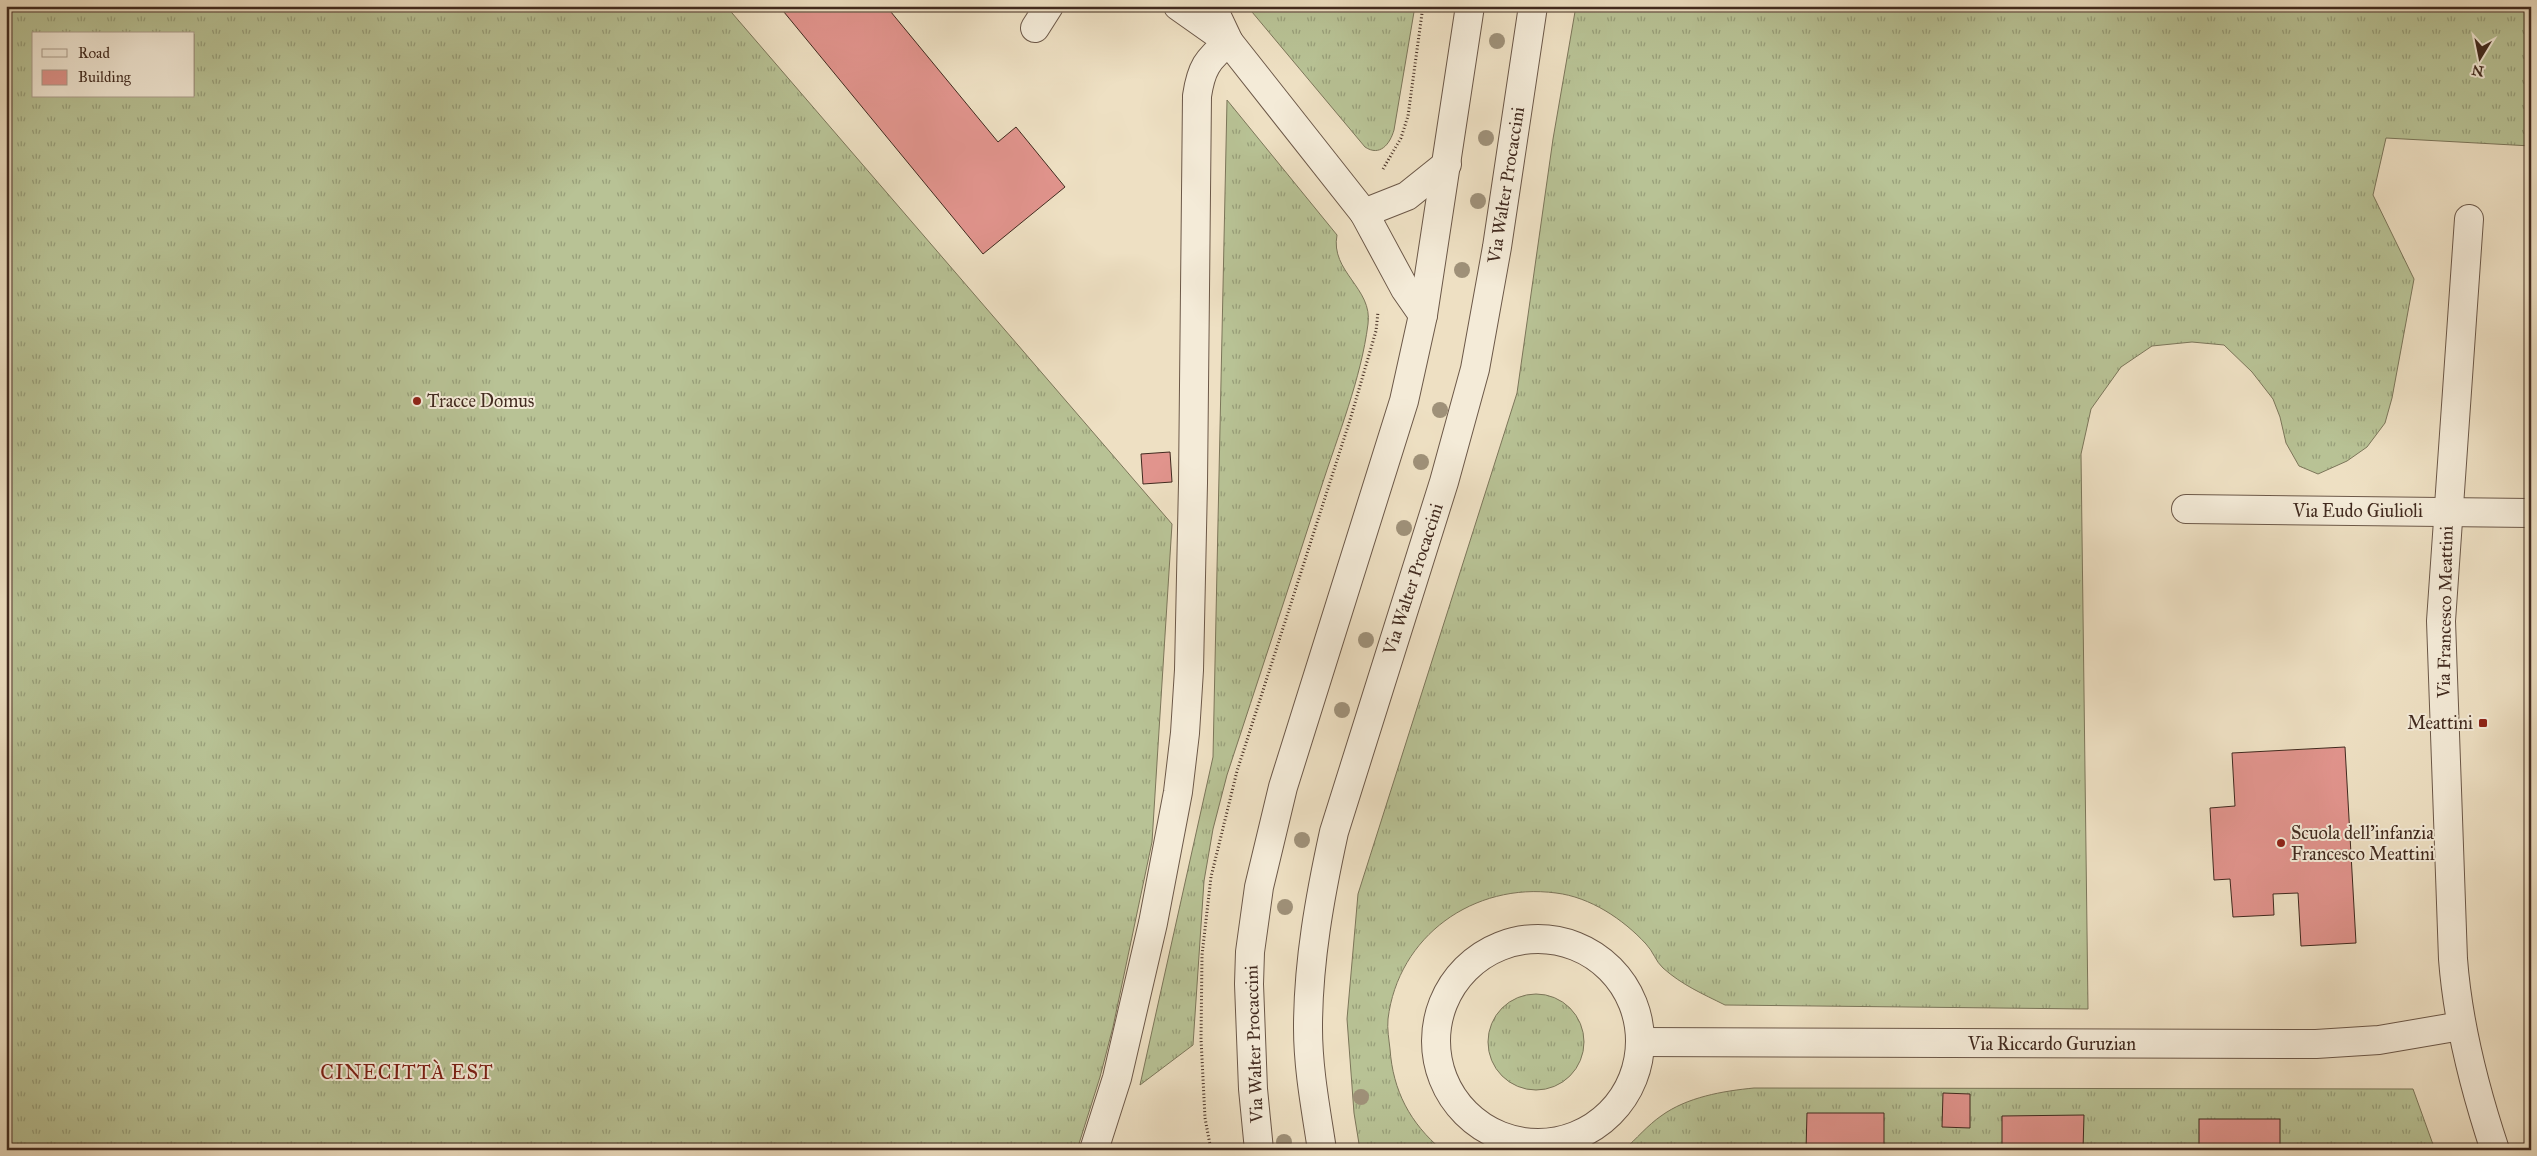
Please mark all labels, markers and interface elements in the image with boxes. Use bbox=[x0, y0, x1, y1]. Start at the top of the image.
legend bbox=[32, 32, 195, 98]
north arrow bbox=[2454, 32, 2504, 82]
text: Road bbox=[78, 44, 110, 62]
text: N bbox=[2470, 61, 2485, 80]
text: Building bbox=[78, 68, 132, 86]
street label: Via Walter Procaccini bbox=[1483, 105, 1529, 266]
place label: Tracce Domus bbox=[427, 390, 534, 412]
marker: Tracce Domus bbox=[411, 395, 423, 407]
street label: Via Walter Procaccini bbox=[1378, 500, 1448, 659]
street label: Via Eudo Giulioli bbox=[2292, 500, 2423, 522]
street label: Via Francesco Meattini bbox=[2432, 525, 2458, 699]
place label: Meattini bbox=[2407, 712, 2473, 734]
marker: Meattini bbox=[2477, 717, 2489, 729]
place label: Scuola dell'infanzia Francesco Meattini bbox=[2291, 822, 2435, 865]
marker: Scuola dell'infanzia Francesco Meattini bbox=[2275, 837, 2287, 849]
street label: Via Walter Procaccini bbox=[1240, 965, 1268, 1124]
street label: Via Riccardo Guruzian bbox=[1967, 1033, 2136, 1055]
district label: CINECITTÀ EST bbox=[320, 1059, 494, 1084]

